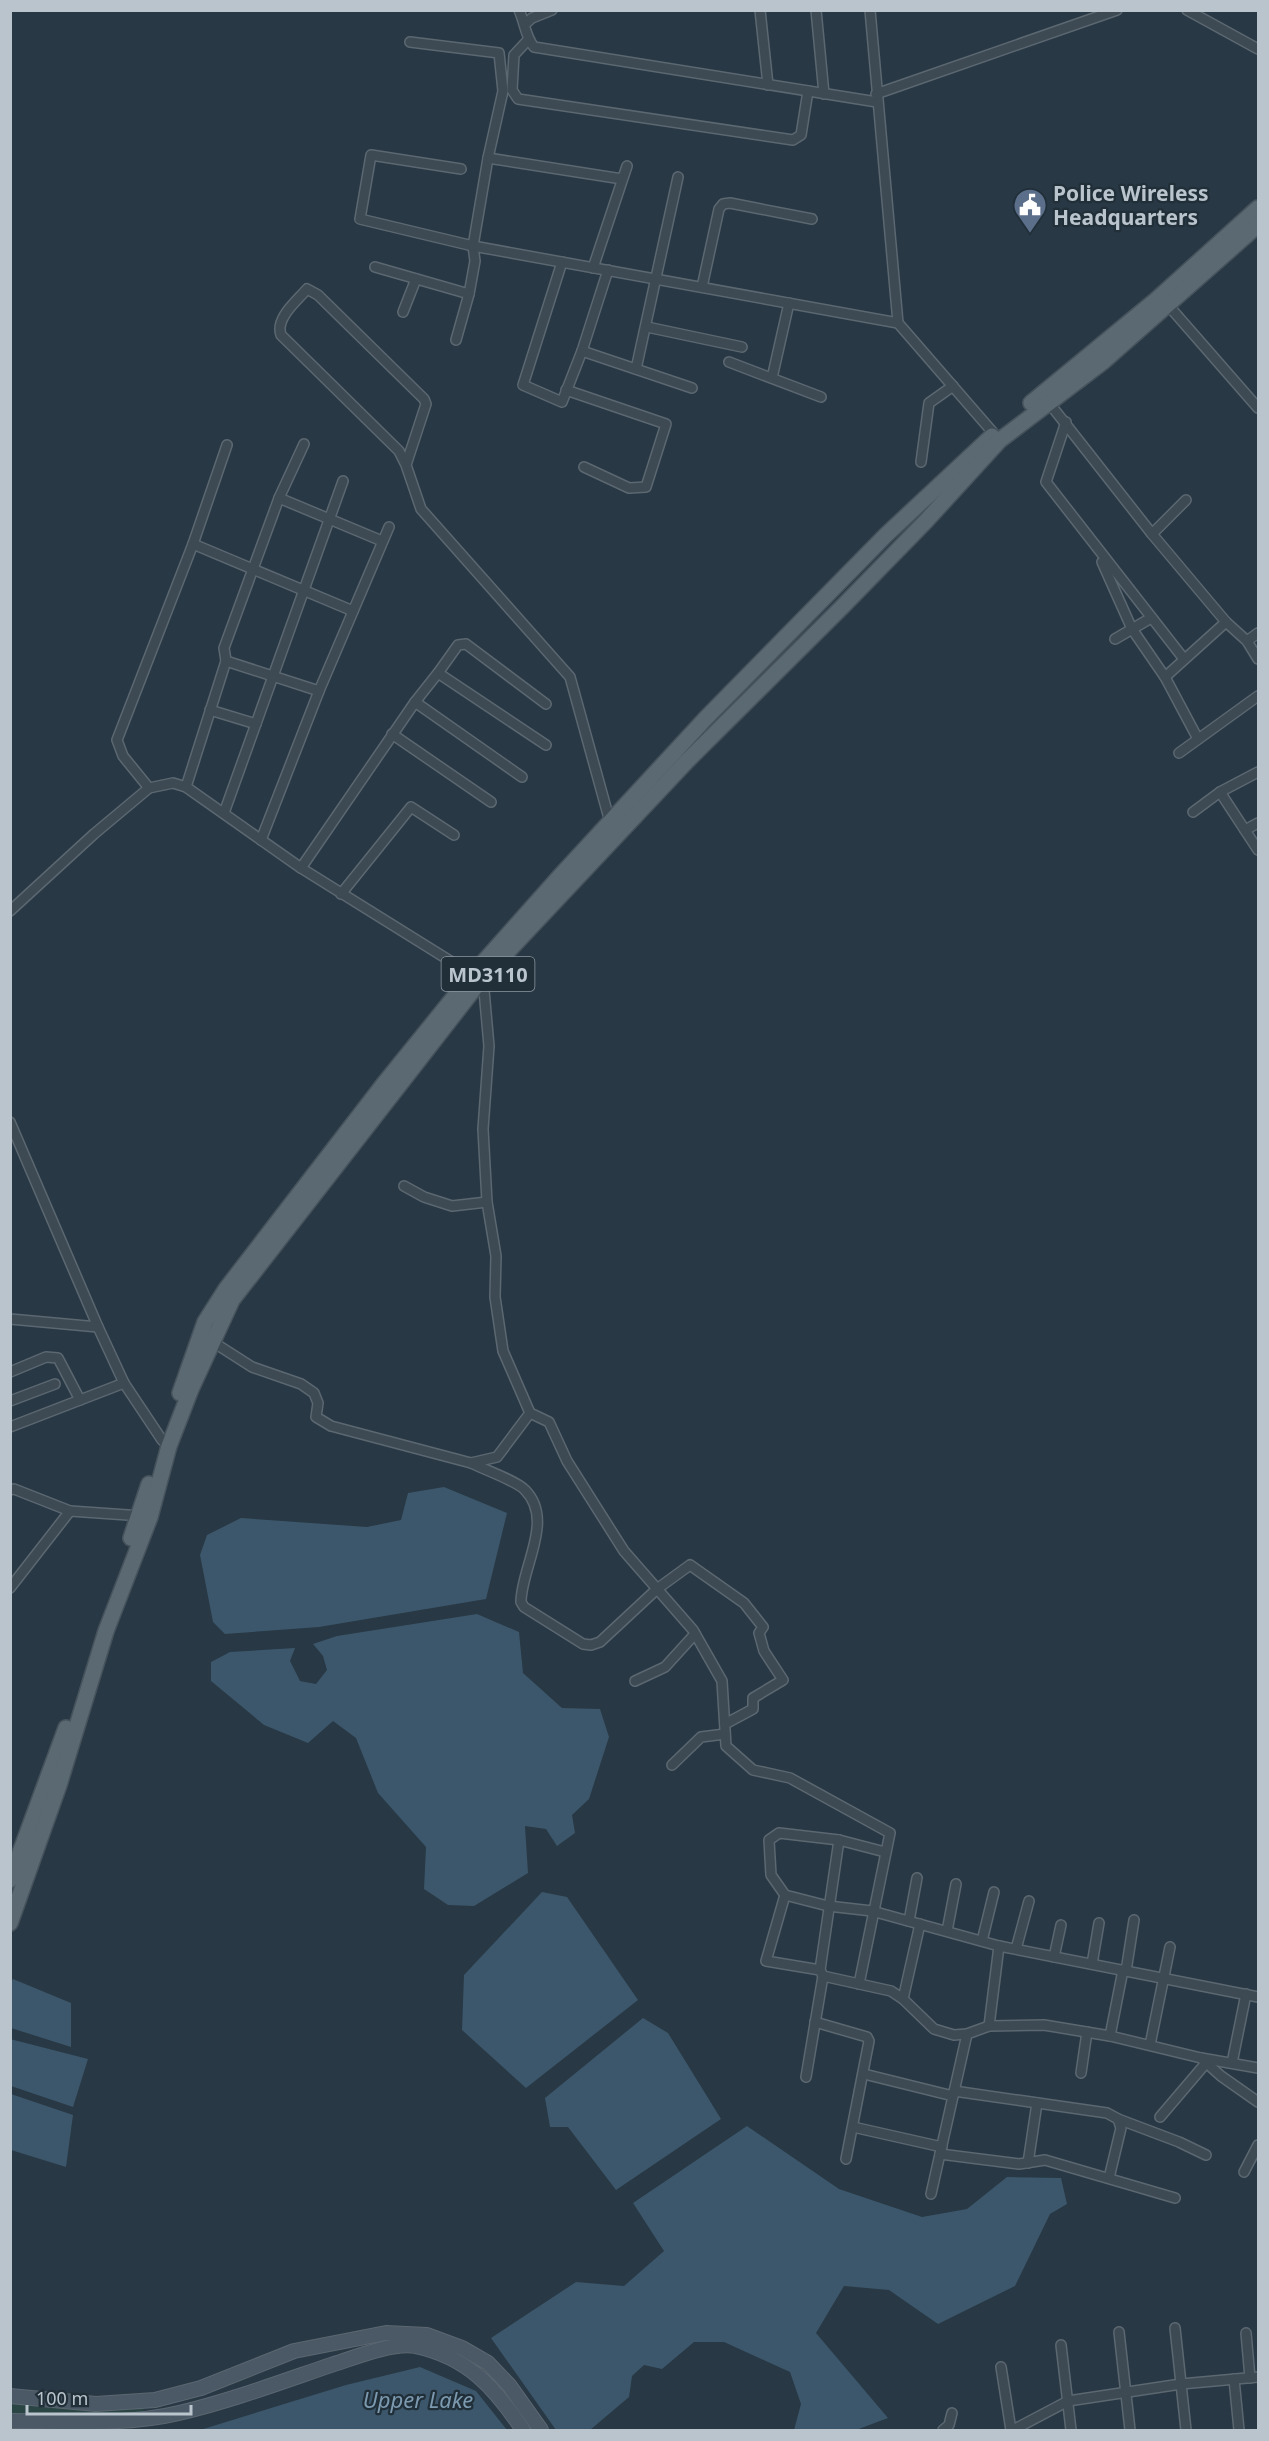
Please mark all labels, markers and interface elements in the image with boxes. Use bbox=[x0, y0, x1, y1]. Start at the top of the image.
place label: Police Wireless Headquarters bbox=[1053, 179, 1209, 231]
public building icon: Police Wireless Headquarters bbox=[1012, 187, 1048, 234]
road number: MD3110 bbox=[442, 957, 534, 991]
scale bar bbox=[27, 2378, 190, 2416]
water label: Upper Lake bbox=[363, 2384, 473, 2414]
text: 100 m bbox=[36, 2386, 88, 2410]

